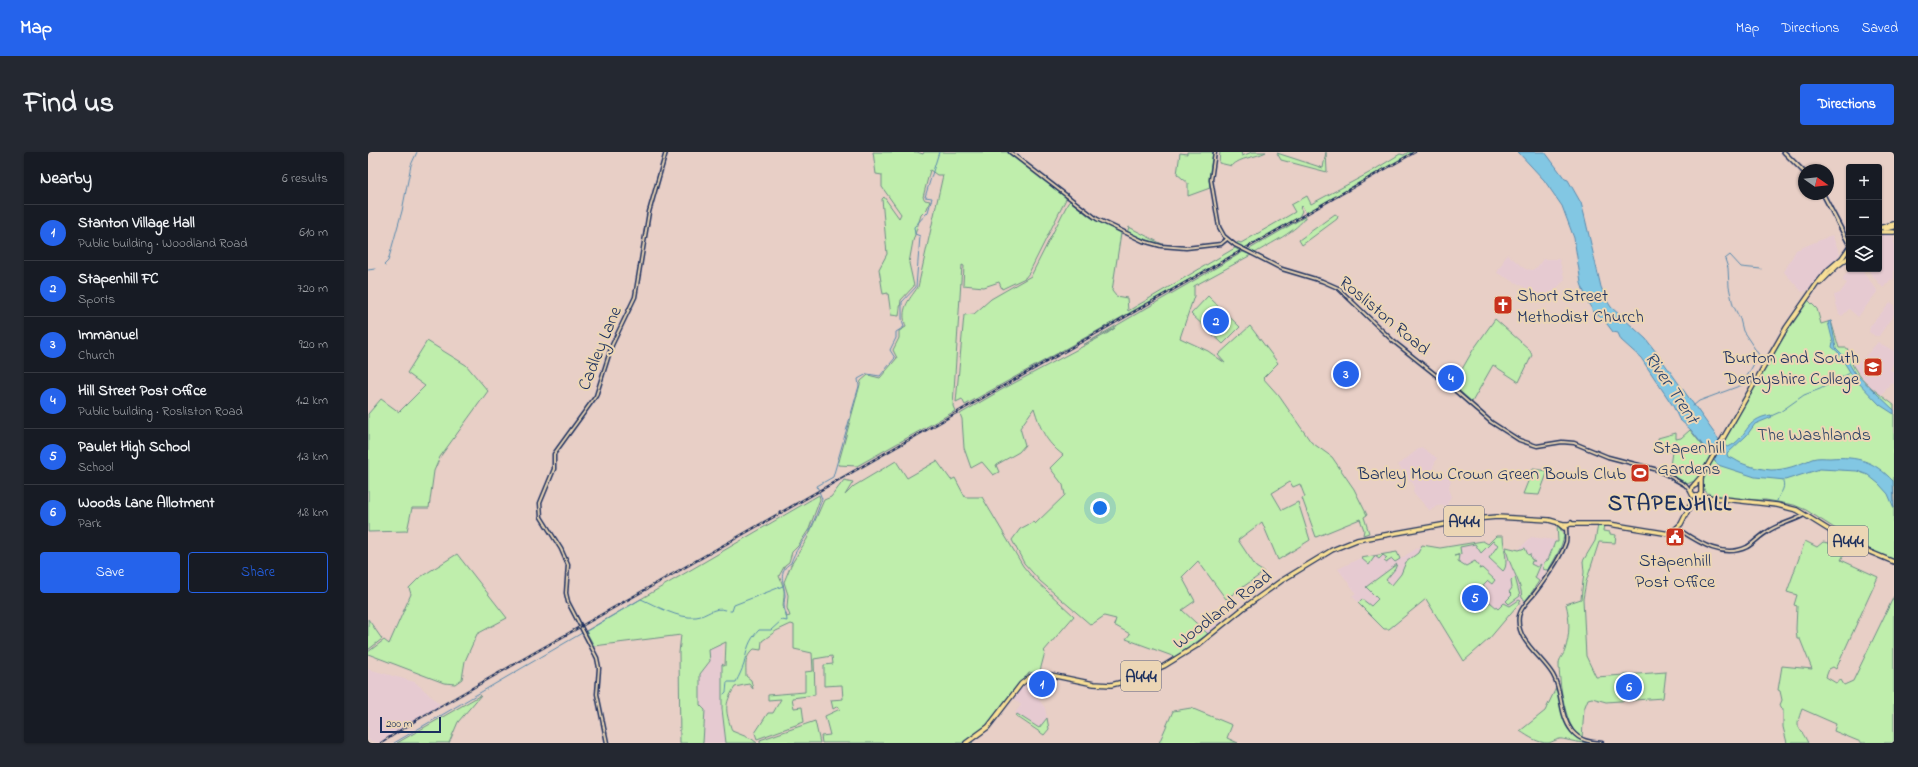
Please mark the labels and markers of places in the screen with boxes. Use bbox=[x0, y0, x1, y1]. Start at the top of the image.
place label: Short Street Methodist Church bbox=[1517, 284, 1644, 331]
church icon: Short Street Methodist Church bbox=[1492, 294, 1514, 316]
pin: 2 bbox=[1203, 306, 1229, 336]
place label: Burton and South Derbyshire College bbox=[1722, 346, 1860, 394]
school or university icon: Burton and South Derbyshire College bbox=[1862, 356, 1884, 378]
pin: 3 bbox=[1333, 359, 1359, 389]
pin: 4 bbox=[1438, 363, 1464, 393]
place label: Barley Mow Crown Green Bowls Club bbox=[1357, 462, 1626, 488]
sports icon: Barley Mow Crown Green Bowls Club bbox=[1629, 462, 1651, 484]
public building icon: Stapenhill Post Office bbox=[1664, 526, 1686, 548]
place label: Stapenhill Post Office bbox=[1635, 549, 1716, 596]
pin: 5 bbox=[1462, 583, 1488, 613]
pin: 1 bbox=[1029, 669, 1055, 699]
pin: 6 bbox=[1616, 672, 1642, 702]

